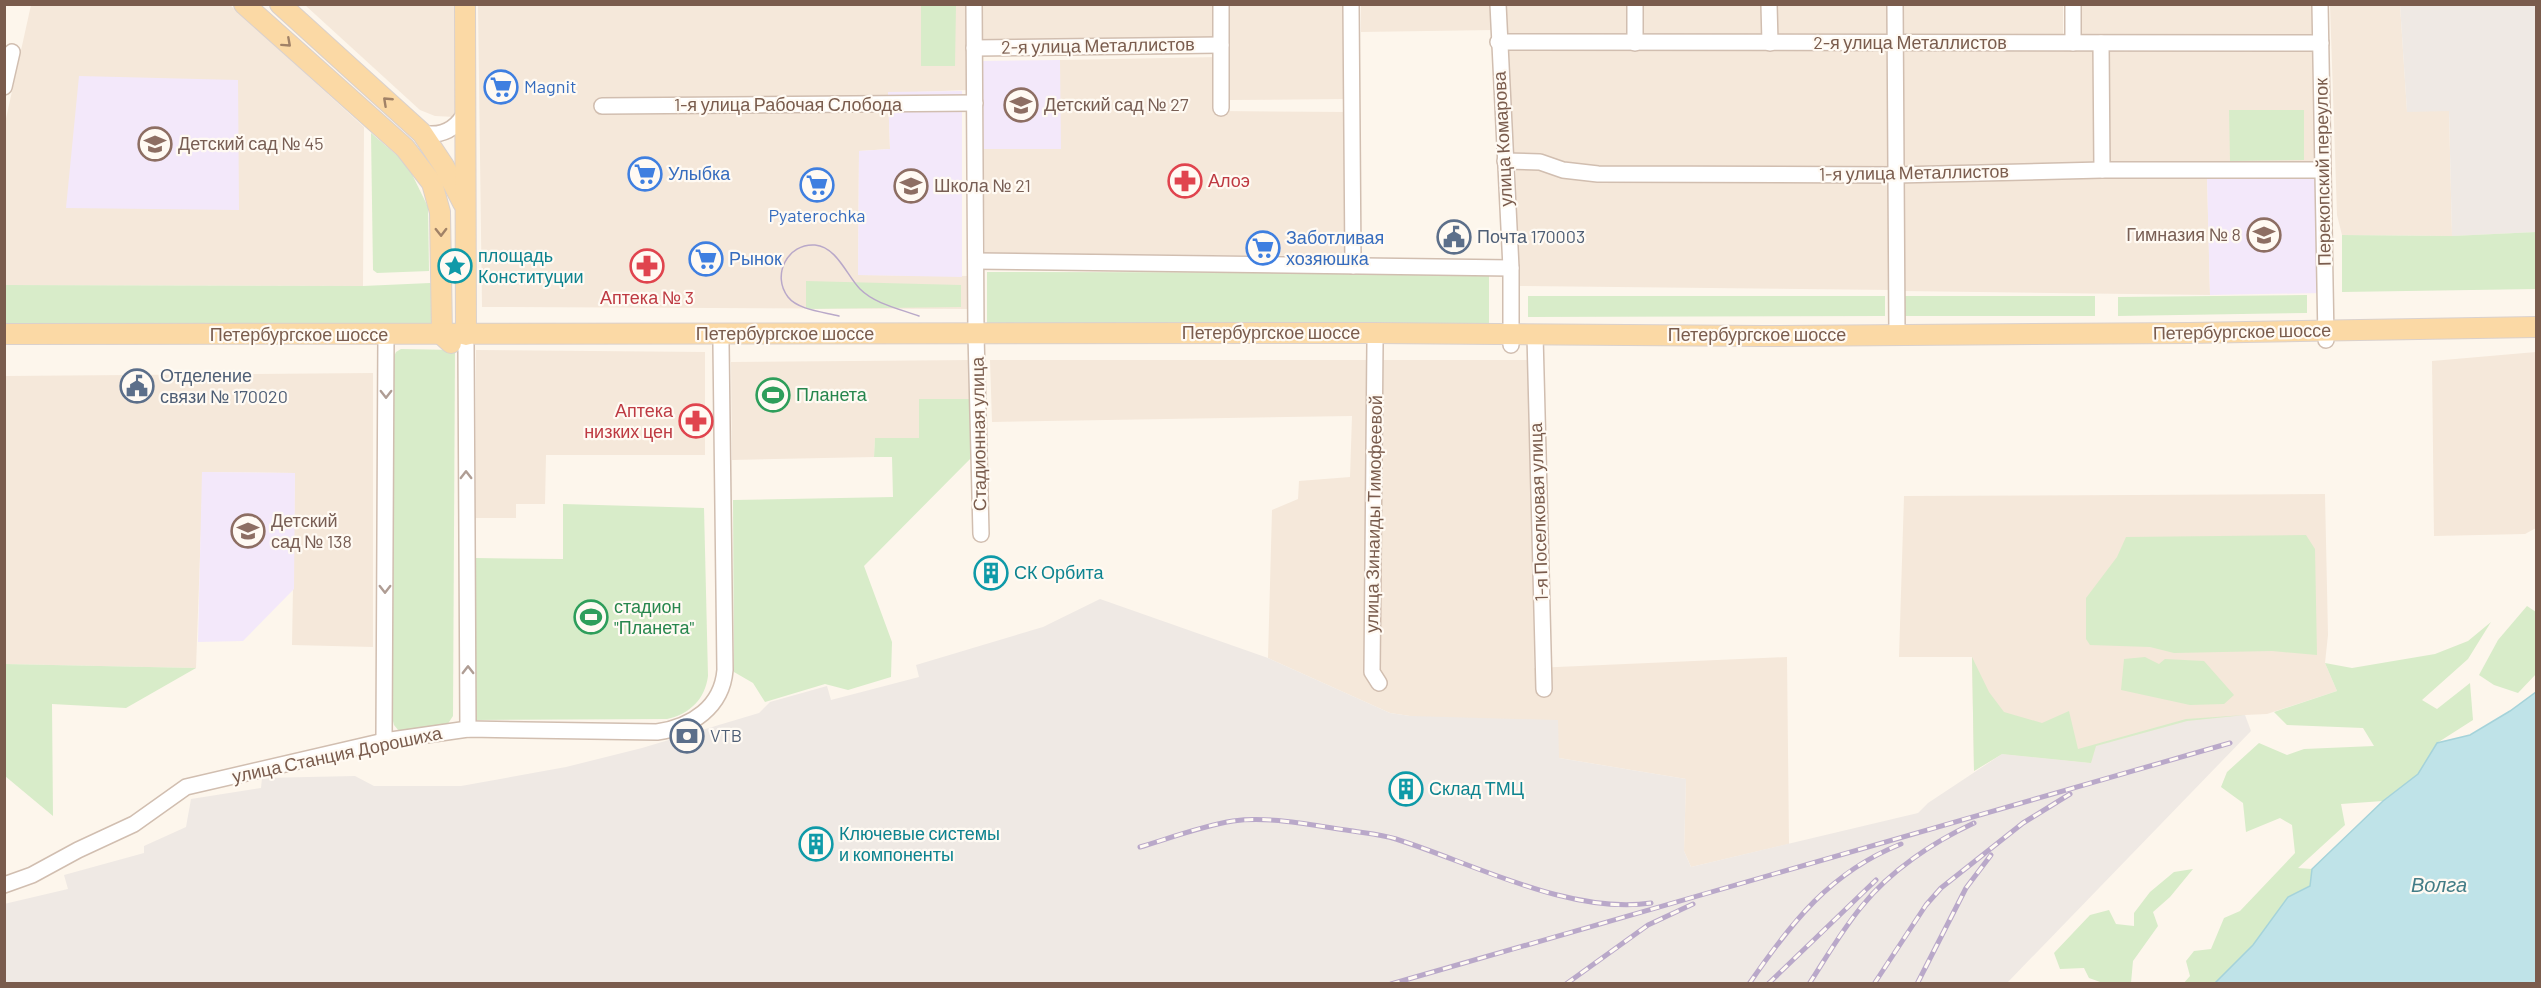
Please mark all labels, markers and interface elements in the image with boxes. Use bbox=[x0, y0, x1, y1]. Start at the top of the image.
street label: 2-я улица Металлистов bbox=[1813, 31, 2007, 53]
street label: 2-я улица Металлистов bbox=[1001, 32, 1195, 58]
one-way arrow bbox=[280, 36, 291, 47]
supermarket icon: Magnit bbox=[483, 69, 519, 105]
street label: улица Комарова bbox=[1487, 70, 1517, 207]
place label: Magnit bbox=[524, 75, 577, 97]
street label: Перекопский переулок bbox=[2309, 78, 2335, 266]
school or university icon: Детский сад № 27 bbox=[1003, 87, 1039, 123]
street label: 1-я улица Рабочая Слобода bbox=[674, 93, 903, 115]
place label: Детский сад № 27 bbox=[1044, 93, 1189, 115]
one-way arrow bbox=[383, 97, 393, 108]
school or university icon: Детский сад № 45 bbox=[137, 126, 173, 162]
place label: Детский сад № 45 bbox=[178, 132, 323, 154]
supermarket icon: Улыбка bbox=[627, 156, 663, 192]
street label: 1-я улица Металлистов bbox=[1819, 159, 2009, 185]
place label: Улыбка bbox=[668, 162, 731, 184]
pharmacy icon: Алоэ bbox=[1167, 163, 1203, 199]
supermarket icon: Pyaterochka bbox=[799, 167, 835, 203]
school or university icon: Школа № 21 bbox=[893, 168, 929, 204]
place label: Алоэ bbox=[1208, 169, 1250, 191]
place label: Школа № 21 bbox=[934, 174, 1031, 196]
place label: Pyaterochka bbox=[768, 204, 866, 226]
school or university icon: Гимназия № 8 bbox=[2246, 217, 2282, 253]
public building icon: Почта 170003 bbox=[1436, 219, 1472, 255]
place label: Гимназия № 8 bbox=[2126, 223, 2241, 245]
place label: Почта 170003 bbox=[1477, 225, 1585, 247]
place label: Заботливая хозяюшка bbox=[1286, 226, 1384, 269]
one-way arrow bbox=[435, 227, 447, 236]
supermarket icon: Заботливая хозяюшка bbox=[1245, 230, 1281, 266]
supermarket icon: Рынок bbox=[688, 241, 724, 277]
place label: площадь Конституции bbox=[478, 244, 584, 287]
place label: Рынок bbox=[729, 247, 782, 269]
place icon: площадь Конституции bbox=[437, 248, 473, 284]
pharmacy icon: Аптека № 3 bbox=[629, 248, 665, 284]
place label: Аптека № 3 bbox=[600, 286, 694, 308]
street label: Петербургское шоссе bbox=[2153, 318, 2331, 344]
street label: Петербургское шоссе bbox=[1182, 321, 1360, 343]
street label: Петербургское шоссе bbox=[696, 322, 874, 344]
street label: Петербургское шоссе bbox=[210, 323, 388, 345]
street label: Петербургское шоссе bbox=[1668, 323, 1846, 345]
street label: Стадионная улица bbox=[966, 356, 990, 511]
place label: Отделение связи № 170020 bbox=[160, 364, 288, 407]
public building icon: Отделение связи № 170020 bbox=[119, 368, 155, 404]
sports icon: Планета bbox=[755, 377, 791, 413]
place label: Планета bbox=[796, 383, 868, 405]
one-way arrow bbox=[380, 389, 392, 398]
street label: улица Зинаиды Тимофеевой bbox=[1360, 395, 1386, 633]
place label: Аптека низких цен bbox=[584, 399, 674, 442]
pharmacy icon: Аптека низких цен bbox=[678, 403, 714, 439]
street label: 1-я Поселковая улица bbox=[1524, 421, 1552, 602]
one-way arrow bbox=[460, 471, 472, 480]
place label: Детский сад № 138 bbox=[271, 509, 352, 552]
school or university icon: Детский сад № 138 bbox=[230, 513, 266, 549]
building icon: СК Орбита bbox=[973, 555, 1009, 591]
place label: СК Орбита bbox=[1014, 561, 1105, 583]
one-way arrow bbox=[379, 584, 391, 593]
place label: стадион "Планета" bbox=[614, 595, 695, 638]
sports icon: стадион "Планета" bbox=[573, 599, 609, 635]
one-way arrow bbox=[462, 666, 474, 675]
bank icon: VTB bbox=[669, 718, 705, 754]
street label: улица Станция Дорошиха bbox=[230, 721, 444, 787]
place label: VTB bbox=[710, 724, 742, 746]
building icon: Склад ТМЦ bbox=[1388, 771, 1424, 807]
place label: Склад ТМЦ bbox=[1429, 777, 1524, 799]
place label: Ключевые системы и компоненты bbox=[839, 822, 1000, 865]
building icon: Ключевые системы и компоненты bbox=[798, 826, 834, 862]
water label: Волга bbox=[2411, 872, 2467, 896]

